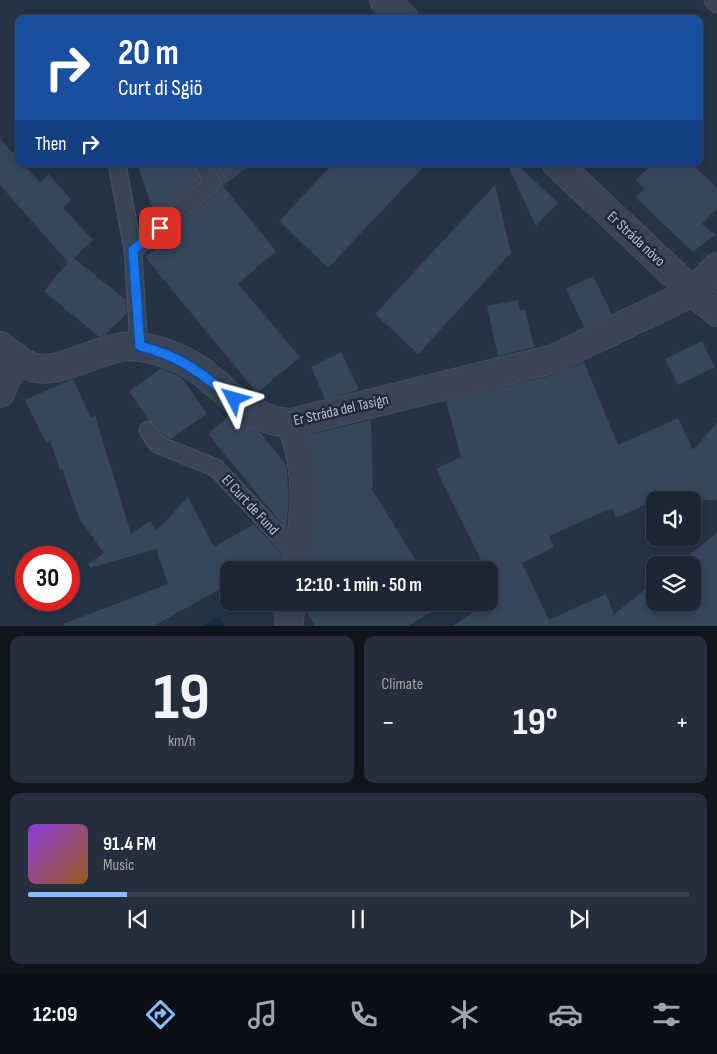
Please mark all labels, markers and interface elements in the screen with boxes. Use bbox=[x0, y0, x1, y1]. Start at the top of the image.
text: 20 m bbox=[118, 32, 179, 75]
icon: right bbox=[35, 35, 100, 100]
text: Curt di Sgiö bbox=[118, 75, 203, 102]
icon: right bbox=[76, 130, 104, 158]
text: Then bbox=[35, 133, 66, 156]
pin bbox=[139, 207, 181, 249]
street label: Er Stráda nòvo bbox=[603, 207, 669, 271]
icon: arrive bbox=[146, 214, 174, 242]
position arrow bbox=[207, 372, 259, 424]
street label: Er Stráda del Tasígn bbox=[292, 390, 390, 430]
street label: El Curt de Fund bbox=[217, 471, 283, 539]
map controls bbox=[646, 491, 701, 611]
button: sound bbox=[646, 491, 701, 546]
speed limit sign: 30 bbox=[15, 546, 80, 611]
button: layers bbox=[646, 556, 701, 611]
text: 12:10 · 1 min · 50 m bbox=[296, 574, 422, 597]
text: 19 bbox=[154, 660, 210, 738]
text: Climate bbox=[382, 675, 423, 694]
text: 19° bbox=[513, 700, 558, 745]
text: − bbox=[382, 706, 395, 739]
text: + bbox=[675, 706, 689, 739]
text: km/h bbox=[168, 732, 196, 751]
text: 91.4 FM bbox=[103, 833, 156, 856]
text: Music bbox=[103, 856, 134, 875]
icon: previous bbox=[124, 905, 152, 933]
icon: pause bbox=[344, 905, 372, 933]
icon: next bbox=[565, 905, 593, 933]
icon: directions bbox=[143, 997, 178, 1032]
icon: music bbox=[245, 997, 280, 1032]
icon: phone bbox=[346, 997, 381, 1032]
icon: climate bbox=[447, 997, 482, 1032]
icon: car bbox=[548, 997, 583, 1032]
icon: filters bbox=[649, 997, 684, 1032]
text: 12:09 bbox=[33, 1001, 77, 1028]

